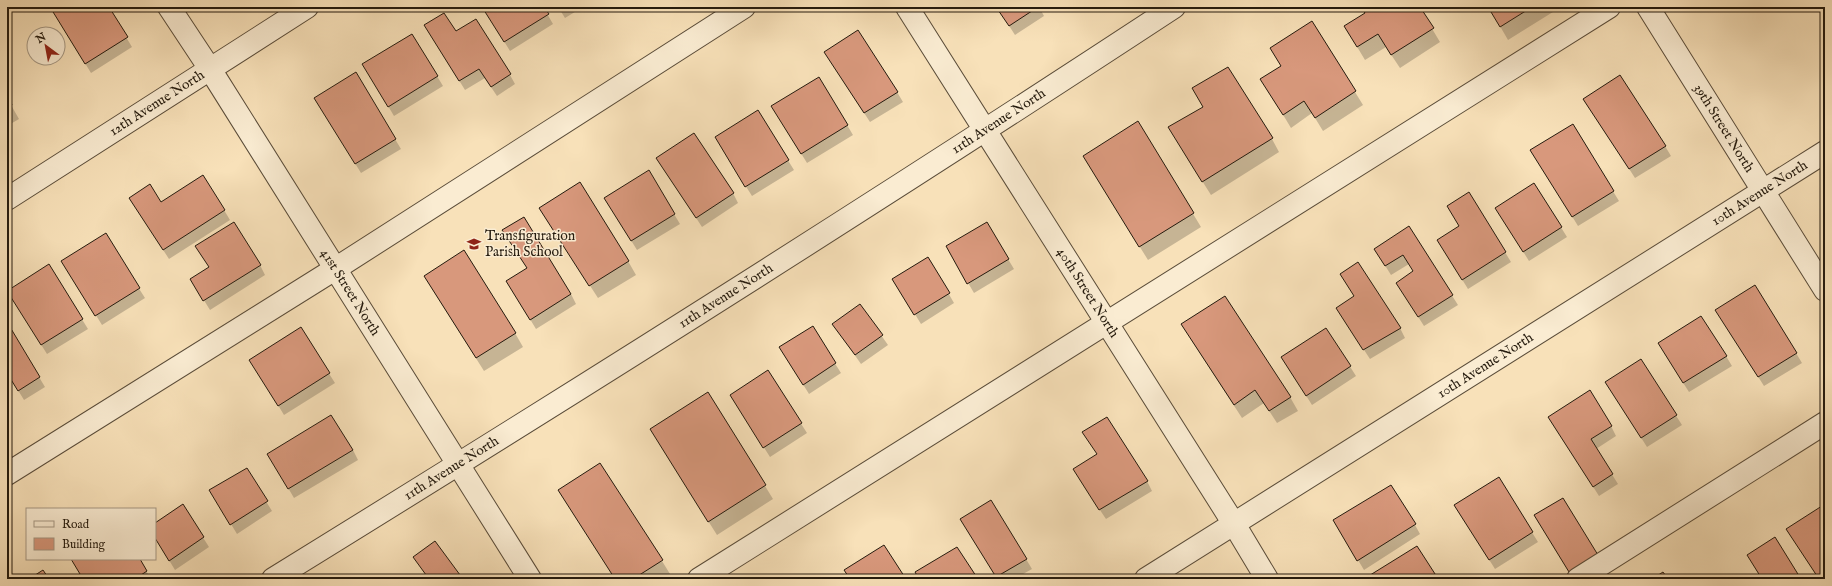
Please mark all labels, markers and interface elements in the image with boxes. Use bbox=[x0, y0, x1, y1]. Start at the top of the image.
north arrow bbox=[26, 26, 66, 66]
text: N bbox=[33, 30, 49, 47]
street label: 12th Avenue North bbox=[106, 66, 208, 140]
street label: 39th Street North bbox=[1689, 81, 1759, 176]
street label: 11th Avenue North bbox=[948, 84, 1049, 158]
street label: 10th Avenue North bbox=[1708, 156, 1811, 230]
place label: Transfiguration Parish School bbox=[485, 227, 576, 261]
school or university icon: Transfiguration Parish School bbox=[466, 236, 482, 252]
street label: 40th Street North bbox=[1052, 244, 1123, 342]
street label: 41st Street North bbox=[316, 245, 384, 340]
street label: 11th Avenue North bbox=[675, 259, 777, 333]
street label: 10th Avenue North bbox=[1434, 328, 1537, 402]
street label: 11th Avenue North bbox=[401, 432, 503, 505]
legend bbox=[26, 508, 156, 560]
text: Road bbox=[62, 517, 90, 532]
text: Building bbox=[62, 537, 106, 552]

